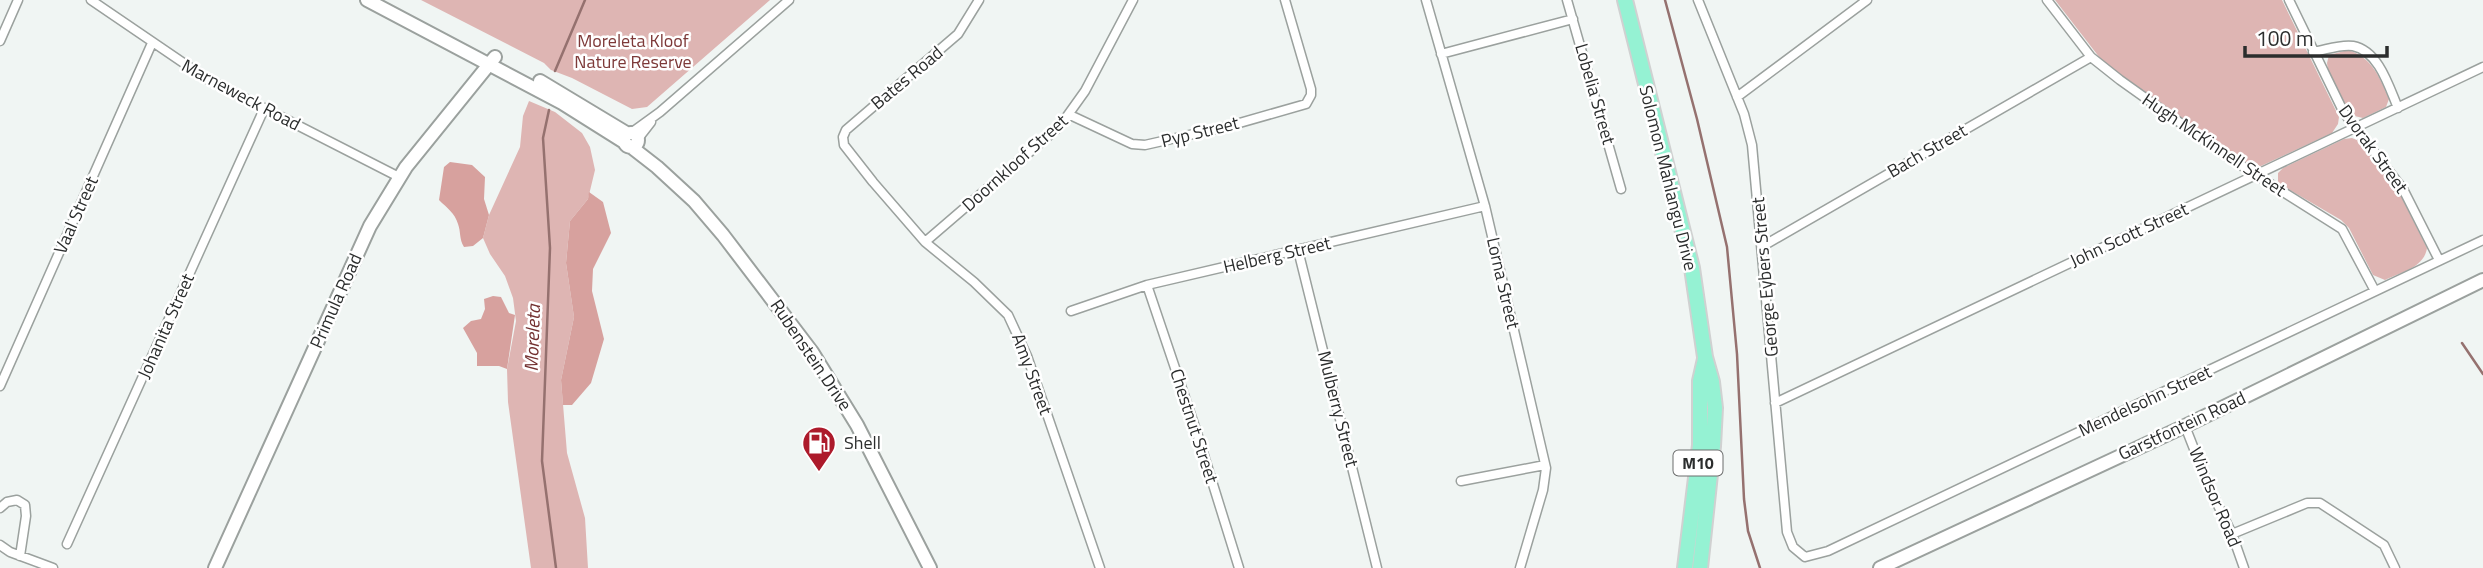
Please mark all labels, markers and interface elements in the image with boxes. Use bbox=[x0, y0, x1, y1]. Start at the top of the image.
scale bar bbox=[2245, 14, 2387, 58]
text: 100 m bbox=[2256, 22, 2313, 54]
park label: Moreleta Kloof Nature Reserve bbox=[574, 27, 692, 75]
street label: Bates Road bbox=[865, 39, 949, 116]
street label: Lobelia Street bbox=[1568, 40, 1623, 148]
street label: Marneweck Road bbox=[177, 52, 305, 137]
street label: Solomon Mahlangu Drive bbox=[1632, 82, 1705, 273]
street label: Hugh McKinnell Street bbox=[2137, 86, 2292, 203]
street label: Dvorak Street bbox=[2332, 99, 2415, 199]
street label: Doornkloof Street bbox=[956, 107, 1074, 218]
street label: Pyp Street bbox=[1158, 109, 1242, 154]
street label: Bach Street bbox=[1882, 117, 1972, 184]
street label: Vaal Street bbox=[46, 171, 105, 258]
street label: George Eybers Street bbox=[1744, 195, 1785, 358]
street label: John Scott Street bbox=[2065, 195, 2193, 274]
street label: Helberg Street bbox=[1220, 229, 1334, 280]
street label: Lorna Street bbox=[1480, 234, 1527, 332]
street label: Primula Road bbox=[303, 249, 369, 353]
street label: Johanita Street bbox=[130, 268, 201, 383]
street label: Rubenstein Drive bbox=[764, 293, 859, 416]
water label: Moreleta bbox=[516, 302, 547, 372]
street label: Amy Street bbox=[1005, 329, 1060, 419]
street label: Mulberry Street bbox=[1311, 348, 1366, 470]
street label: Mendelsohn Street bbox=[2074, 358, 2216, 443]
street label: Chestnut Street bbox=[1163, 365, 1226, 487]
street label: Garstfontein Road bbox=[2114, 384, 2250, 467]
fuel station icon: Shell bbox=[800, 424, 838, 473]
place label: Shell bbox=[844, 429, 881, 456]
street label: Windsor Road bbox=[2182, 443, 2249, 551]
road number: M10 bbox=[1674, 450, 1722, 476]

